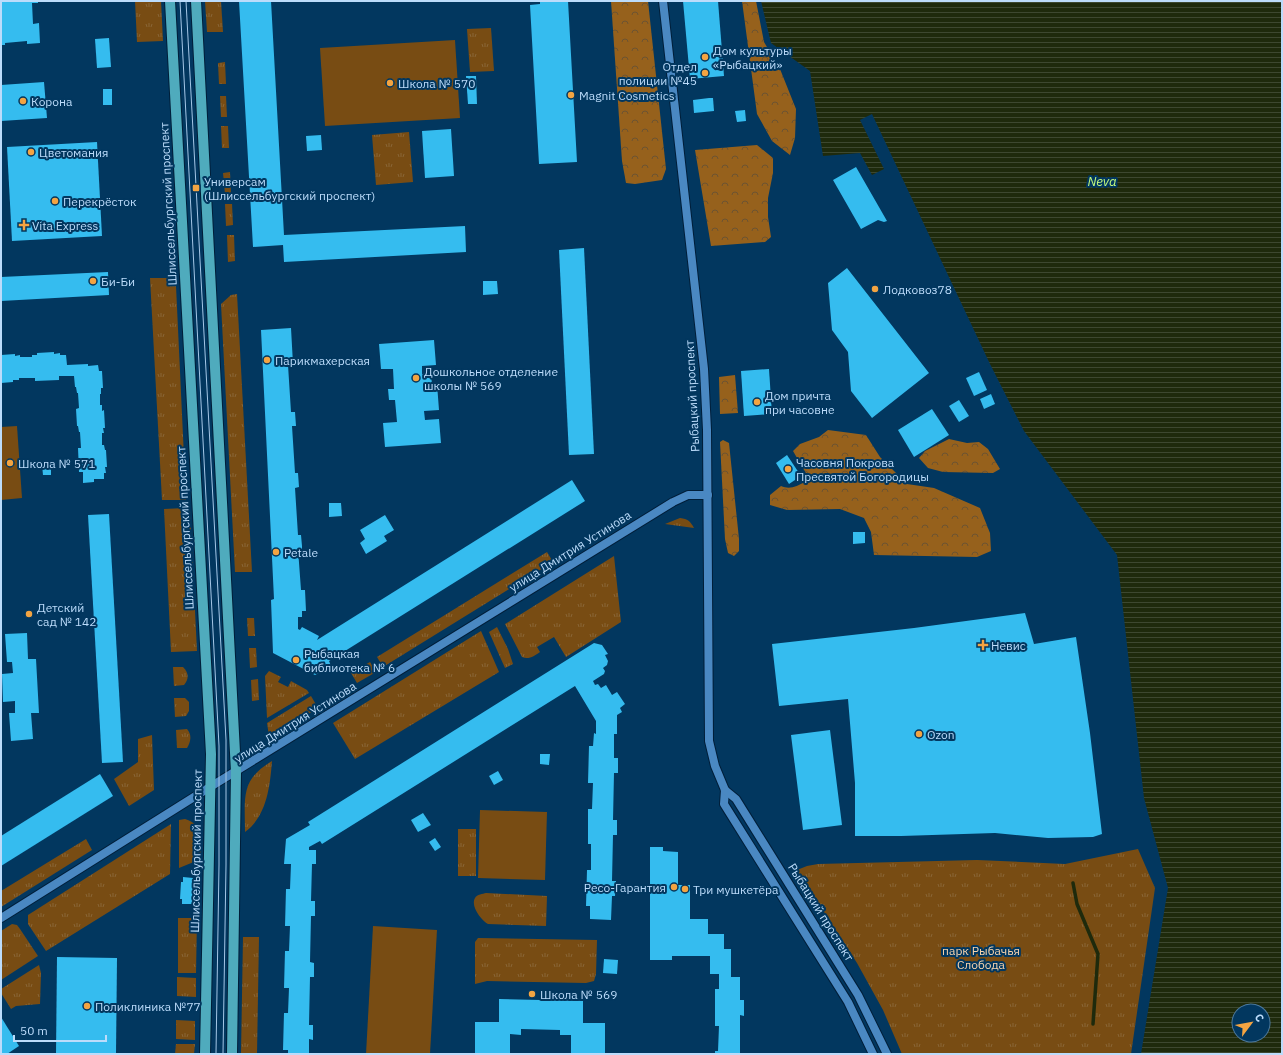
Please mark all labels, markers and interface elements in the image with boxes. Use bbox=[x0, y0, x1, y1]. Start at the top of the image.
place label: Дом культуры «Рыбацкий» bbox=[713, 43, 792, 72]
marker: Дом культуры «Рыбацкий» bbox=[700, 52, 710, 62]
place label: Отдел полиции №45 bbox=[619, 59, 697, 88]
marker: Отдел полиции №45 bbox=[700, 68, 710, 78]
place label: Школа № 570 bbox=[398, 76, 475, 91]
marker: Школа № 570 bbox=[385, 78, 395, 88]
place label: Magnit Cosmetics bbox=[579, 88, 675, 103]
marker: Magnit Cosmetics bbox=[566, 90, 576, 100]
place label: Корона bbox=[31, 94, 73, 109]
marker: Корона bbox=[18, 96, 28, 106]
street label: Шлиссельбургский проспект bbox=[156, 122, 180, 286]
place label: Цветомания bbox=[39, 145, 108, 160]
marker: Цветомания bbox=[26, 147, 36, 157]
water label: Neva bbox=[1087, 173, 1117, 190]
place label: Универсам (Шлиссельбургский проспект) bbox=[204, 174, 375, 203]
marker: Универсам (Шлиссельбургский проспект) bbox=[191, 183, 201, 193]
place label: Перекрёсток bbox=[63, 194, 137, 209]
marker: Перекрёсток bbox=[50, 196, 60, 206]
place label: Vita Express bbox=[32, 218, 99, 233]
marker: Vita Express bbox=[19, 220, 29, 230]
place label: Би-Би bbox=[101, 274, 135, 289]
marker: Би-Би bbox=[88, 276, 98, 286]
place label: Лодковоз78 bbox=[883, 282, 952, 297]
marker: Лодковоз78 bbox=[870, 284, 880, 294]
street label: Рыбацкий проспект bbox=[682, 339, 702, 452]
place label: Парикмахерская bbox=[275, 353, 370, 368]
marker: Парикмахерская bbox=[262, 355, 272, 365]
place label: Дошкольное отделение школы № 569 bbox=[424, 364, 558, 393]
marker: Дошкольное отделение школы № 569 bbox=[411, 373, 421, 383]
place label: Дом причта при часовне bbox=[765, 388, 835, 417]
marker: Дом причта при часовне bbox=[752, 397, 762, 407]
street label: Шлиссельбургский проспект bbox=[173, 446, 197, 610]
place label: Часовня Покрова Пресвятой Богородицы bbox=[796, 455, 929, 484]
place label: Школа № 571 bbox=[18, 456, 95, 471]
marker: Школа № 571 bbox=[5, 458, 15, 468]
marker: Часовня Покрова Пресвятой Богородицы bbox=[783, 464, 793, 474]
street label: улица Дмитрия Устинова bbox=[506, 507, 634, 595]
place label: Petale bbox=[284, 545, 319, 560]
marker: Petale bbox=[271, 547, 281, 557]
place label: Детский сад № 142 bbox=[37, 600, 96, 629]
marker: Детский сад № 142 bbox=[24, 609, 34, 619]
place label: Невис bbox=[991, 638, 1026, 653]
marker: Невис bbox=[978, 640, 988, 650]
place label: Рыбацкая библиотека № 6 bbox=[304, 646, 395, 675]
marker: Рыбацкая библиотека № 6 bbox=[291, 655, 301, 665]
street label: улица Дмитрия Устинова bbox=[231, 678, 359, 766]
place label: Ozon bbox=[927, 727, 954, 742]
marker: Ozon bbox=[914, 729, 924, 739]
street label: Шлиссельбургский проспект bbox=[187, 769, 205, 933]
street label: Рыбацкий проспект bbox=[785, 860, 857, 964]
place label: Ресо-Гарантия bbox=[584, 880, 666, 895]
marker: Ресо-Гарантия bbox=[669, 882, 679, 892]
place label: Три мушкетёра bbox=[693, 882, 779, 897]
marker: Три мушкетёра bbox=[680, 884, 690, 894]
park label: парк Рыбачья Слобода bbox=[942, 943, 1020, 972]
place label: Школа № 569 bbox=[540, 987, 617, 1002]
marker: Школа № 569 bbox=[527, 989, 537, 999]
place label: Поликлиника №77 bbox=[95, 999, 201, 1014]
marker: Поликлиника №77 bbox=[82, 1001, 92, 1011]
north arrow bbox=[1231, 1003, 1271, 1043]
text: С bbox=[1252, 1011, 1267, 1024]
scale bar bbox=[14, 1017, 106, 1043]
text: 50 m bbox=[20, 1023, 48, 1038]

